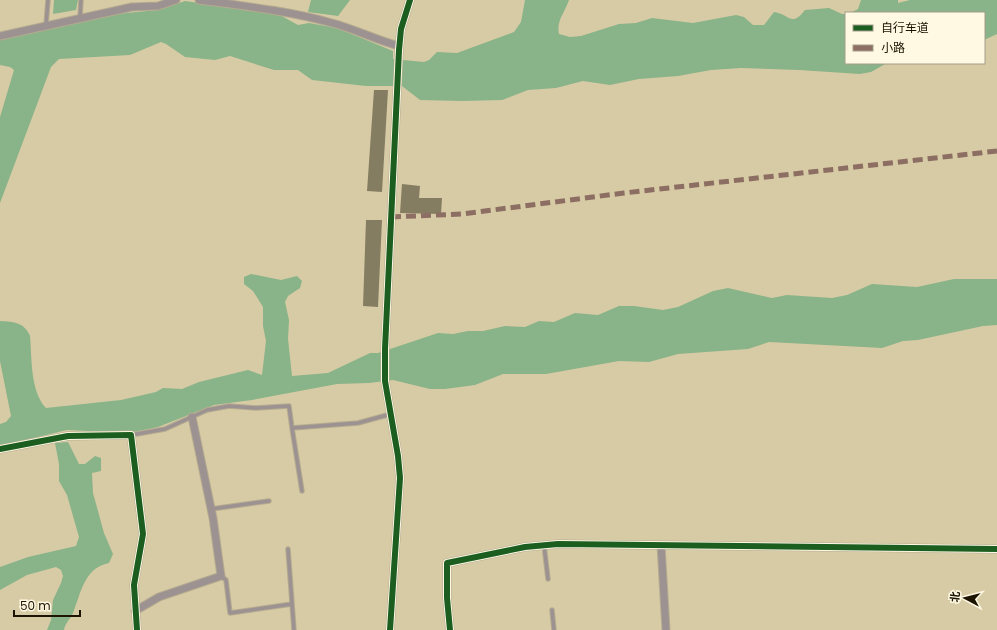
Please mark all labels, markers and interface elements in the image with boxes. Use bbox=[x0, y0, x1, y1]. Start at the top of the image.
legend bbox=[845, 12, 985, 64]
text: 自行车道 bbox=[881, 19, 929, 36]
text: 小路 bbox=[881, 39, 905, 56]
north arrow bbox=[945, 578, 985, 618]
text: 北 bbox=[946, 590, 964, 603]
scale bar bbox=[14, 592, 80, 618]
text: 50 m bbox=[20, 597, 51, 614]

